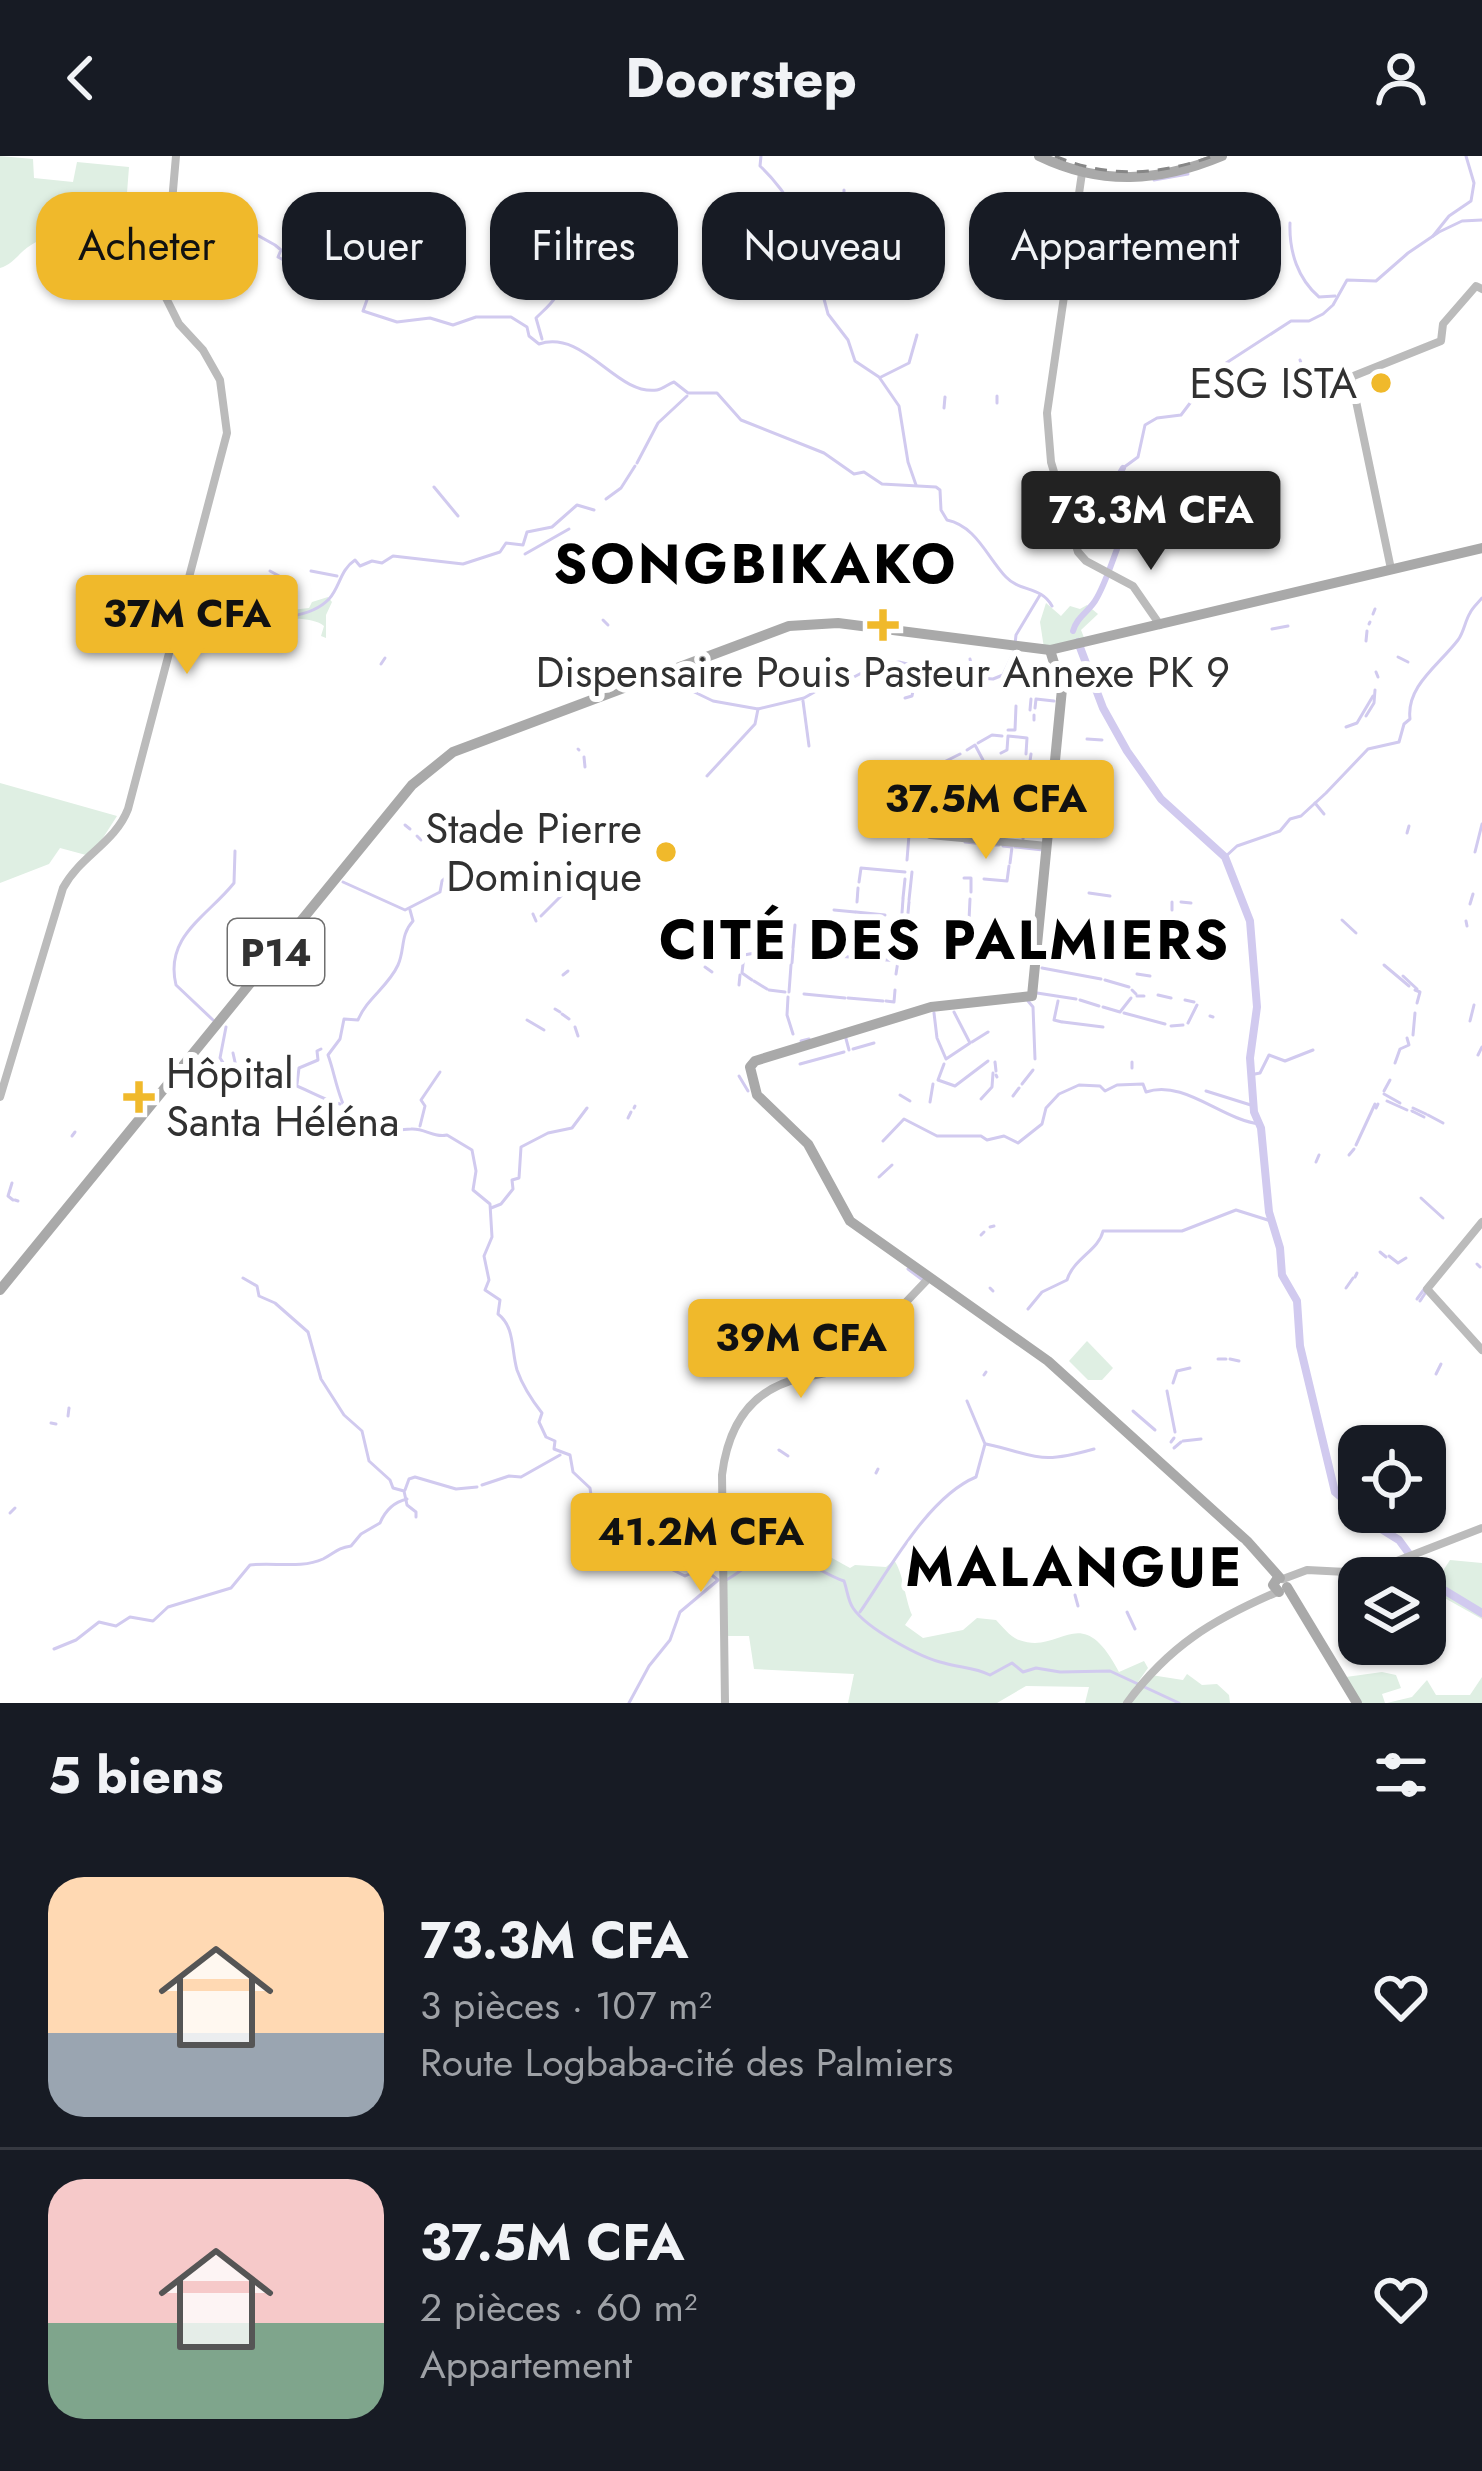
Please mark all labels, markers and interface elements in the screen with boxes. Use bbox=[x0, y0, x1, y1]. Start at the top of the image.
text: Doorstep bbox=[625, 39, 857, 117]
icon: back bbox=[48, 45, 114, 111]
icon: person bbox=[1368, 45, 1434, 111]
chip: Acheter bbox=[36, 192, 258, 300]
chip: Louer bbox=[282, 192, 466, 300]
chip: Filtres bbox=[490, 192, 678, 300]
chip: Nouveau bbox=[702, 192, 945, 300]
chip: Appartement bbox=[969, 192, 1281, 300]
place label: ESG ISTA bbox=[1189, 353, 1357, 414]
marker: ESG ISTA bbox=[1368, 370, 1394, 396]
pin: 73.3M CFA bbox=[1014, 471, 1288, 573]
text: 73.3M CFA bbox=[1048, 481, 1254, 538]
district label: SONGBIKAKO bbox=[554, 525, 958, 603]
pin: 37M CFA bbox=[76, 575, 298, 677]
text: 37M CFA bbox=[103, 585, 271, 642]
marker: Dispensaire Pouis Pasteur Annexe PK 9 bbox=[867, 609, 899, 641]
place label: Dispensaire Pouis Pasteur Annexe PK 9 bbox=[536, 642, 1230, 703]
pin: 37.5M CFA bbox=[849, 760, 1123, 862]
text: 37.5M CFA bbox=[885, 770, 1087, 827]
place label: Stade Pierre Dominique bbox=[425, 798, 642, 907]
marker: Stade Pierre Dominique bbox=[653, 839, 679, 865]
district label: CITÉ DES PALMIERS bbox=[659, 901, 1231, 979]
road number: P14 bbox=[228, 919, 324, 985]
place label: Hôpital Santa Héléna bbox=[166, 1043, 399, 1152]
marker: Hôpital Santa Héléna bbox=[123, 1081, 155, 1113]
pin: 39M CFA bbox=[690, 1299, 912, 1401]
text: 39M CFA bbox=[715, 1309, 887, 1366]
map controls bbox=[1338, 1425, 1446, 1665]
button: locate bbox=[1338, 1425, 1446, 1533]
pin: 41.2M CFA bbox=[564, 1493, 838, 1595]
text: 41.2M CFA bbox=[598, 1503, 804, 1560]
district label: MALANGUE bbox=[906, 1528, 1244, 1606]
button: layers bbox=[1338, 1557, 1446, 1665]
text: 5 biens bbox=[48, 1738, 224, 1812]
icon: filters bbox=[1368, 1742, 1434, 1808]
text: 73.3M CFA bbox=[420, 1903, 688, 1977]
icon: home bbox=[144, 1925, 288, 2069]
icon: heart bbox=[1368, 1964, 1434, 2030]
text: 3 pièces · 107 m² bbox=[420, 1977, 712, 2034]
text: Route Logbaba-cité des Palmiers bbox=[420, 2034, 953, 2091]
text: 37.5M CFA bbox=[420, 2205, 685, 2279]
icon: home bbox=[144, 2227, 288, 2371]
icon: heart bbox=[1368, 2266, 1434, 2332]
text: 2 pièces · 60 m² bbox=[420, 2279, 697, 2336]
text: Appartement bbox=[420, 2336, 632, 2393]

